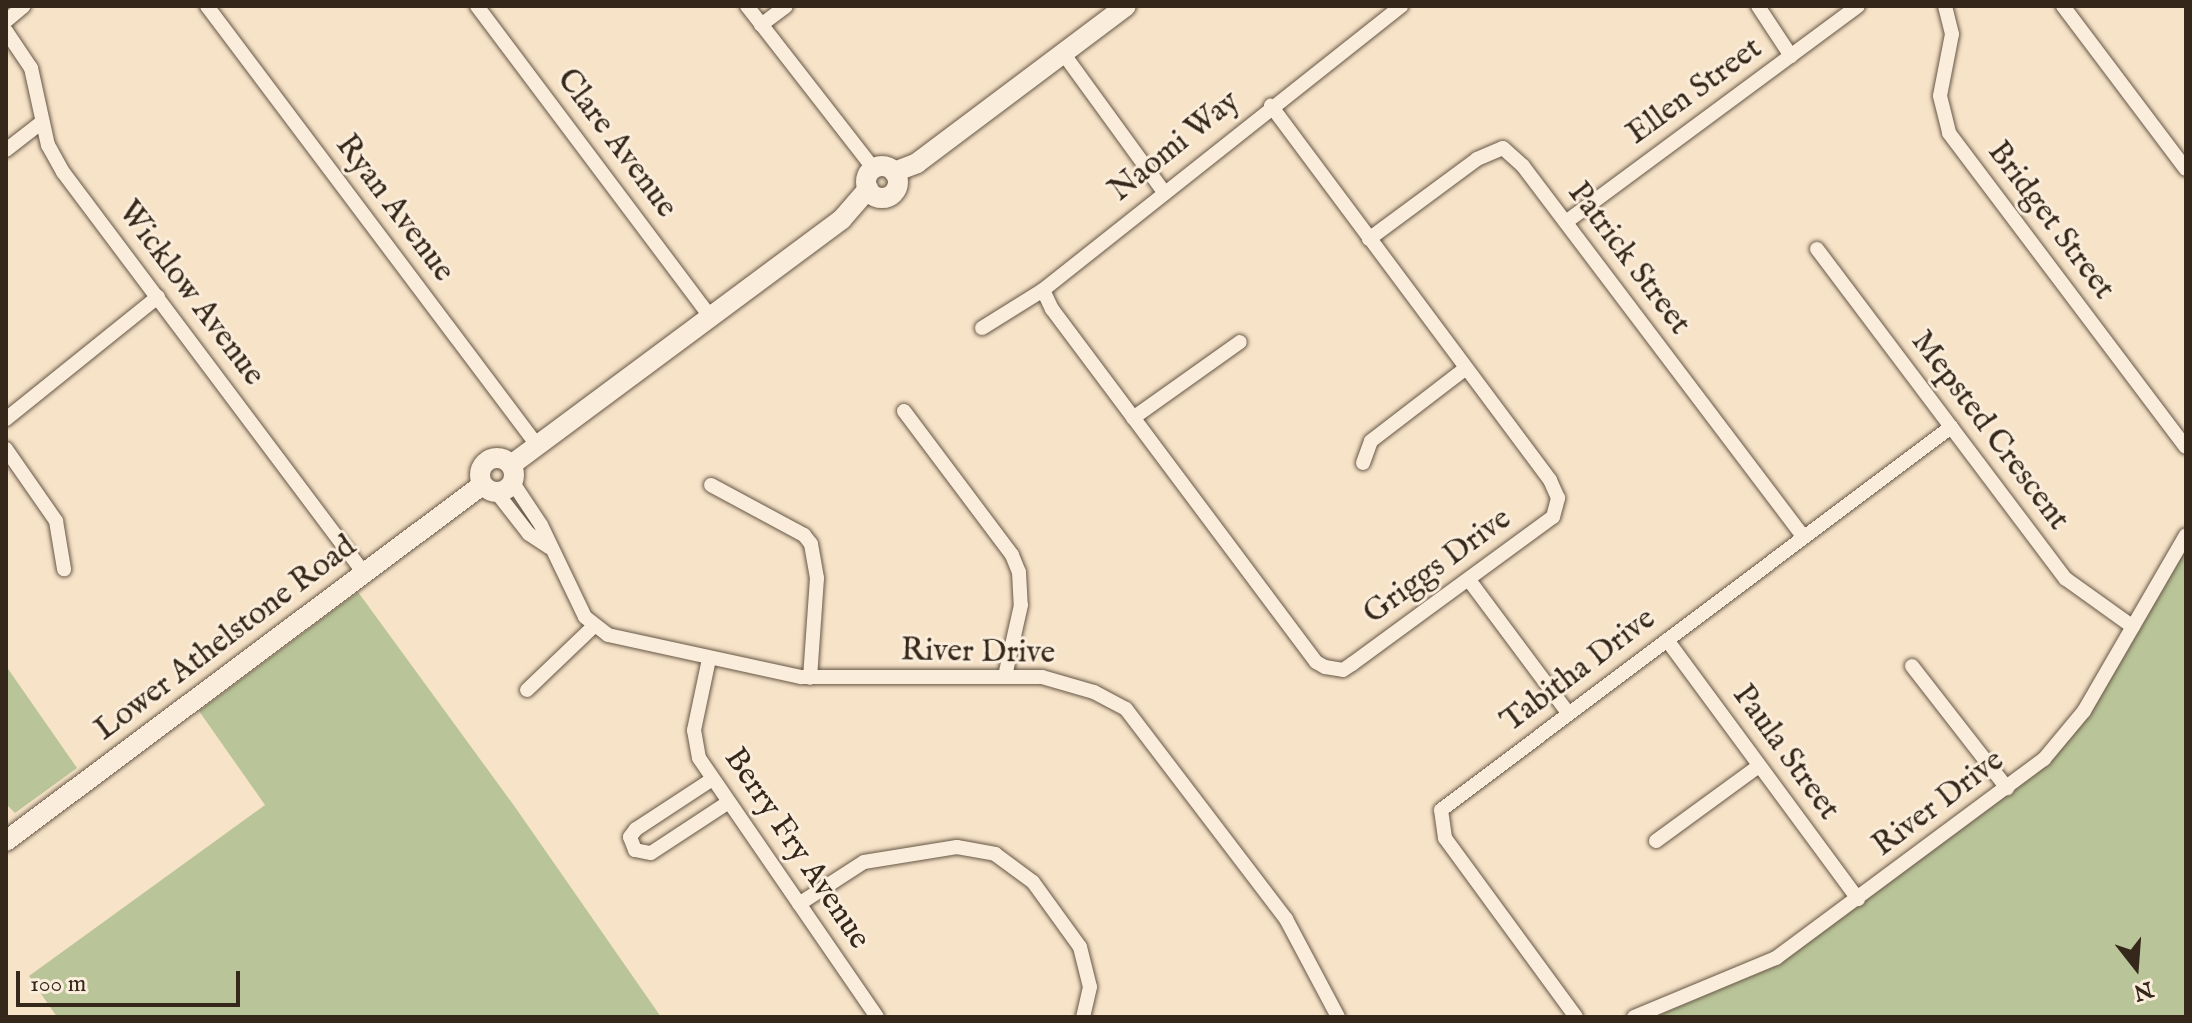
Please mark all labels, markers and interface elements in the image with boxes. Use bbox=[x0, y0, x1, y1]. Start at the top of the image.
street label: Ellen Street bbox=[1620, 30, 1770, 154]
street label: Clare Avenue bbox=[548, 62, 684, 226]
street label: Naomi Way bbox=[1102, 83, 1248, 211]
street label: Ryan Avenue bbox=[326, 128, 462, 290]
street label: Bridget Street bbox=[1978, 134, 2122, 308]
street label: Patrick Street bbox=[1558, 175, 1698, 343]
street label: Wicklow Avenue bbox=[108, 194, 272, 394]
street label: Mepsted Crescent bbox=[1902, 324, 2076, 538]
street label: Griggs Drive bbox=[1357, 501, 1519, 633]
street label: Lower Athelstone Road bbox=[88, 528, 364, 750]
street label: Tabitha Drive bbox=[1494, 600, 1664, 742]
street label: River Drive bbox=[900, 632, 1056, 674]
street label: Paula Street bbox=[1723, 678, 1847, 828]
street label: Berry Fry Avenue bbox=[715, 741, 877, 957]
street label: River Drive bbox=[1866, 742, 2012, 866]
north arrow bbox=[2096, 927, 2176, 1007]
scale bar bbox=[20, 955, 244, 1005]
text: 100 m bbox=[30, 969, 86, 1000]
text: N bbox=[2130, 974, 2156, 1006]

